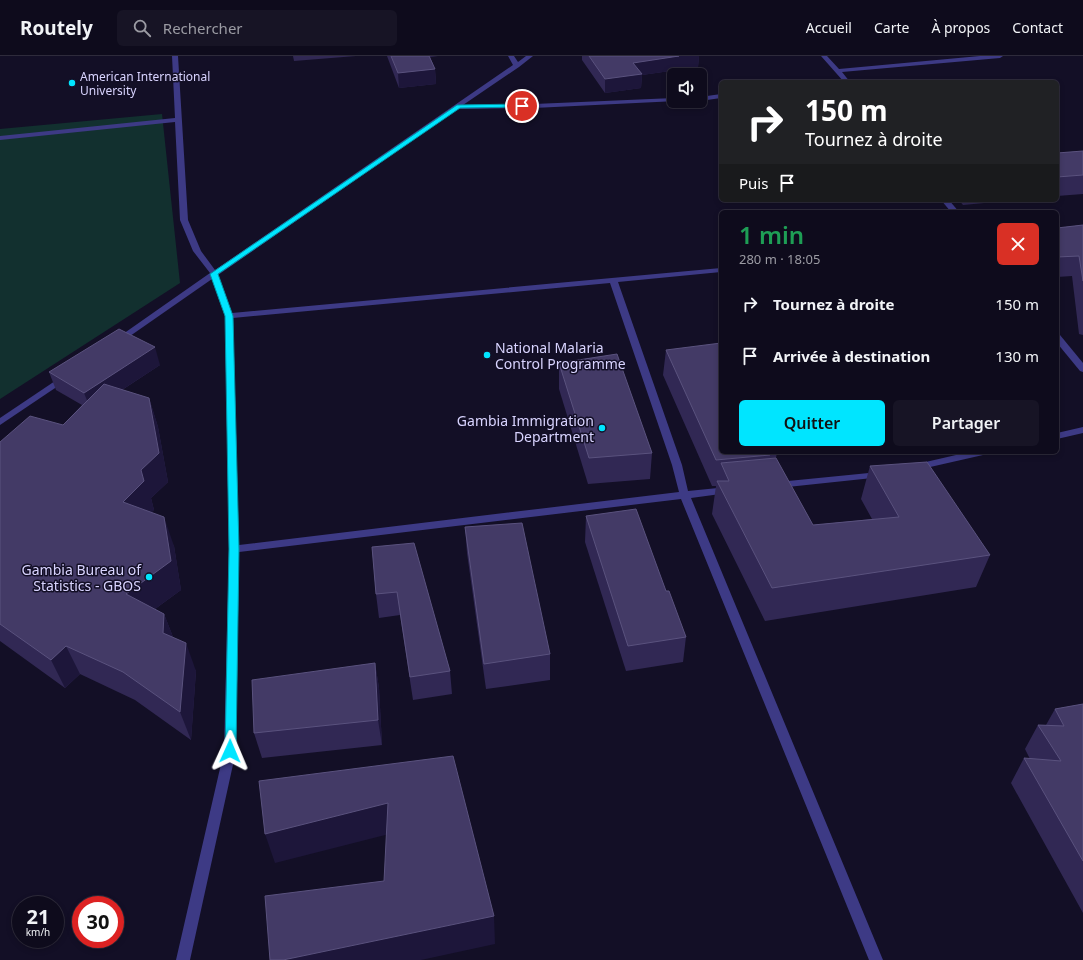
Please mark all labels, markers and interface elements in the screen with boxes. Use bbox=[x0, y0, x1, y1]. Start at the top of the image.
search box bbox=[117, 10, 397, 46]
text: Routely bbox=[20, 15, 93, 41]
icon: search bbox=[131, 17, 153, 39]
text: Rechercher bbox=[163, 18, 243, 38]
text: Accueil bbox=[806, 18, 852, 37]
text: Carte bbox=[874, 18, 909, 37]
text: À propos bbox=[931, 18, 990, 37]
text: Contact bbox=[1012, 18, 1063, 37]
place label: American International University bbox=[80, 68, 210, 99]
map controls bbox=[667, 68, 707, 108]
button: sound bbox=[667, 68, 707, 108]
marker: American International University bbox=[67, 78, 77, 88]
pin bbox=[505, 89, 539, 123]
text: 150 m bbox=[805, 91, 888, 129]
icon: arrive bbox=[511, 95, 533, 117]
icon: right bbox=[739, 96, 791, 148]
text: Tournez à droite bbox=[805, 127, 943, 151]
icon: arrive bbox=[776, 172, 798, 194]
text: Puis bbox=[739, 173, 768, 193]
text: 1 min bbox=[739, 218, 804, 251]
button: close bbox=[997, 223, 1039, 265]
text: 280 m · 18:05 bbox=[739, 250, 820, 268]
icon: right bbox=[739, 293, 761, 315]
text: Tournez à droite bbox=[773, 294, 894, 314]
text: 150 m bbox=[995, 294, 1039, 314]
place label: National Malaria Control Programme bbox=[495, 338, 626, 373]
icon: arrive bbox=[739, 345, 761, 367]
text: Arrivée à destination bbox=[773, 346, 930, 366]
text: 130 m bbox=[995, 346, 1039, 366]
marker: National Malaria Control Programme bbox=[482, 350, 492, 360]
button: Quitter bbox=[739, 400, 885, 446]
button: Partager bbox=[893, 400, 1039, 446]
place label: Gambia Immigration Department bbox=[457, 411, 594, 446]
marker: Gambia Immigration Department bbox=[597, 423, 607, 433]
place label: Gambia Bureau of Statistics - GBOS bbox=[22, 560, 142, 595]
marker: Gambia Bureau of Statistics - GBOS bbox=[144, 572, 154, 582]
position arrow bbox=[209, 730, 251, 772]
speed limit sign: 30 bbox=[72, 896, 124, 948]
text: 21 bbox=[27, 903, 49, 930]
text: km/h bbox=[26, 925, 50, 939]

